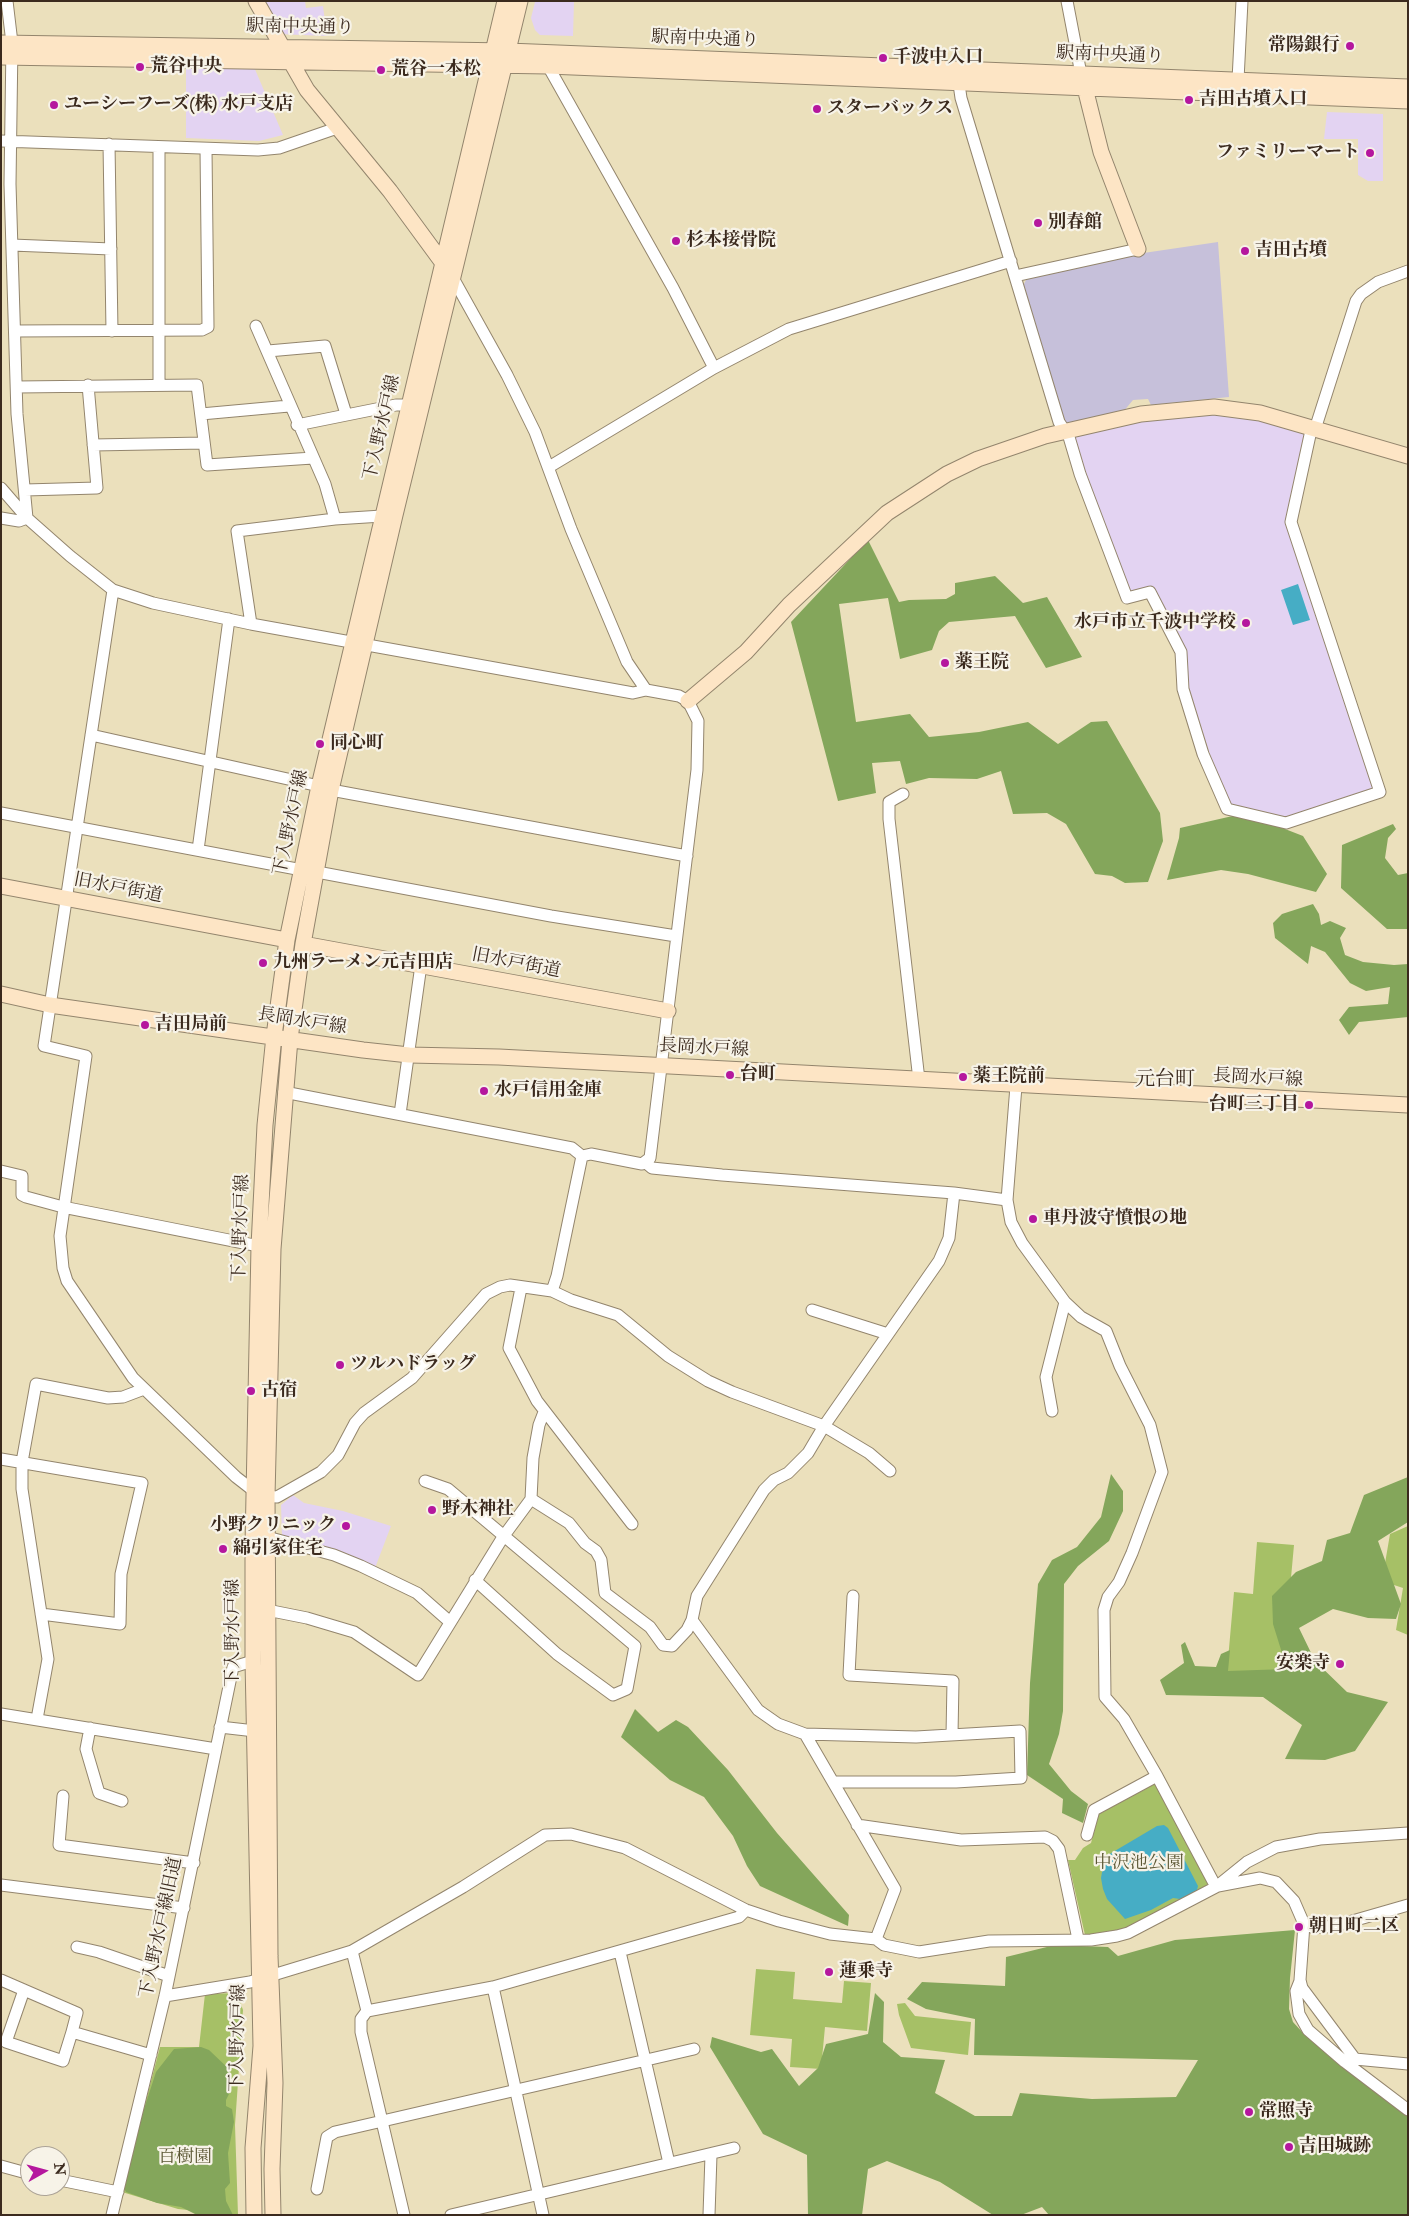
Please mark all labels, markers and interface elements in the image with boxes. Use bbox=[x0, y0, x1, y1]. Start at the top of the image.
street label: 駅南中央通り bbox=[246, 16, 354, 40]
street label: 駅南中央通り bbox=[651, 27, 759, 53]
place label: 常陽銀行 bbox=[1268, 35, 1340, 57]
marker: 常陽銀行 bbox=[1344, 40, 1356, 52]
street label: 駅南中央通り bbox=[1056, 43, 1164, 69]
place label: 千波中入口 bbox=[893, 47, 983, 69]
marker: 千波中入口 bbox=[877, 52, 889, 64]
place label: 荒谷中央 bbox=[150, 56, 222, 78]
place label: 荒谷一本松 bbox=[391, 59, 481, 81]
marker: 荒谷中央 bbox=[134, 61, 146, 73]
marker: 荒谷一本松 bbox=[375, 64, 387, 76]
place label: 吉田古墳入口 bbox=[1199, 89, 1307, 111]
place label: ユーシーフーズ(株) 水戸支店 bbox=[64, 94, 293, 116]
marker: 吉田古墳入口 bbox=[1183, 94, 1195, 106]
place label: スターバックス bbox=[827, 98, 953, 120]
marker: ユーシーフーズ(株) 水戸支店 bbox=[48, 99, 60, 111]
marker: スターバックス bbox=[811, 103, 823, 115]
place label: ファミリーマート bbox=[1216, 142, 1360, 164]
marker: ファミリーマート bbox=[1364, 147, 1376, 159]
place label: 別春館 bbox=[1048, 212, 1102, 234]
marker: 別春館 bbox=[1032, 217, 1044, 229]
place label: 杉本接骨院 bbox=[686, 230, 776, 252]
marker: 杉本接骨院 bbox=[670, 235, 682, 247]
place label: 吉田古墳 bbox=[1255, 240, 1327, 262]
marker: 吉田古墳 bbox=[1239, 245, 1251, 257]
street label: 下入野水戸線 bbox=[360, 373, 406, 483]
place label: 水戸市立千波中学校 bbox=[1074, 612, 1236, 634]
marker: 水戸市立千波中学校 bbox=[1240, 617, 1252, 629]
place label: 薬王院 bbox=[955, 652, 1009, 674]
marker: 薬王院 bbox=[939, 657, 951, 669]
place label: 同心町 bbox=[330, 733, 384, 755]
marker: 同心町 bbox=[314, 738, 326, 750]
street label: 下入野水戸線 bbox=[270, 768, 314, 878]
street label: 旧水戸街道 bbox=[72, 870, 164, 908]
street label: 旧水戸街道 bbox=[470, 945, 562, 983]
place label: 九州ラーメン元吉田店 bbox=[273, 952, 453, 974]
marker: 九州ラーメン元吉田店 bbox=[257, 957, 269, 969]
street label: 長岡水戸線 bbox=[256, 1004, 348, 1040]
place label: 吉田局前 bbox=[155, 1014, 227, 1036]
marker: 吉田局前 bbox=[139, 1019, 151, 1031]
street label: 長岡水戸線 bbox=[658, 1036, 750, 1062]
place label: 台町 bbox=[740, 1064, 776, 1086]
place label: 薬王院前 bbox=[973, 1066, 1045, 1088]
street label: 長岡水戸線 bbox=[1212, 1066, 1304, 1092]
marker: 台町 bbox=[724, 1069, 736, 1081]
district label: 元台町 bbox=[1135, 1069, 1195, 1093]
marker: 薬王院前 bbox=[957, 1071, 969, 1083]
place label: 水戸信用金庫 bbox=[494, 1080, 602, 1102]
marker: 水戸信用金庫 bbox=[478, 1085, 490, 1097]
place label: 台町三丁目 bbox=[1209, 1094, 1299, 1116]
marker: 台町三丁目 bbox=[1303, 1099, 1315, 1111]
street label: 下入野水戸線 bbox=[229, 1174, 255, 1282]
place label: 車丹波守憤恨の地 bbox=[1043, 1208, 1187, 1230]
marker: 車丹波守憤恨の地 bbox=[1027, 1213, 1039, 1225]
place label: ツルハドラッグ bbox=[350, 1354, 476, 1376]
marker: ツルハドラッグ bbox=[334, 1359, 346, 1371]
place label: 古宿 bbox=[261, 1380, 297, 1402]
marker: 古宿 bbox=[245, 1385, 257, 1397]
place label: 野木神社 bbox=[442, 1499, 514, 1521]
marker: 野木神社 bbox=[426, 1504, 438, 1516]
place label: 小野クリニック bbox=[210, 1515, 336, 1537]
marker: 小野クリニック bbox=[340, 1520, 352, 1532]
place label: 綿引家住宅 bbox=[233, 1538, 323, 1560]
marker: 綿引家住宅 bbox=[217, 1543, 229, 1555]
street label: 下入野水戸線 bbox=[223, 1579, 245, 1687]
place label: 安楽寺 bbox=[1276, 1653, 1330, 1675]
marker: 安楽寺 bbox=[1334, 1658, 1346, 1670]
park label: 中沢池公園 bbox=[1094, 1853, 1184, 1875]
street label: 下入野水戸線旧道 bbox=[136, 1855, 188, 2001]
place label: 朝日町二区 bbox=[1309, 1916, 1399, 1938]
marker: 朝日町二区 bbox=[1293, 1921, 1305, 1933]
place label: 蓮乗寺 bbox=[839, 1961, 893, 1983]
marker: 蓮乗寺 bbox=[823, 1966, 835, 1978]
street label: 下入野水戸線 bbox=[227, 1984, 251, 2092]
place label: 常照寺 bbox=[1259, 2101, 1313, 2123]
marker: 常照寺 bbox=[1243, 2106, 1255, 2118]
place label: 吉田城跡 bbox=[1299, 2136, 1371, 2158]
marker: 吉田城跡 bbox=[1283, 2141, 1295, 2153]
north arrow bbox=[20, 2146, 70, 2196]
park label: 百樹園 bbox=[158, 2147, 212, 2169]
text: N bbox=[50, 2162, 69, 2176]

